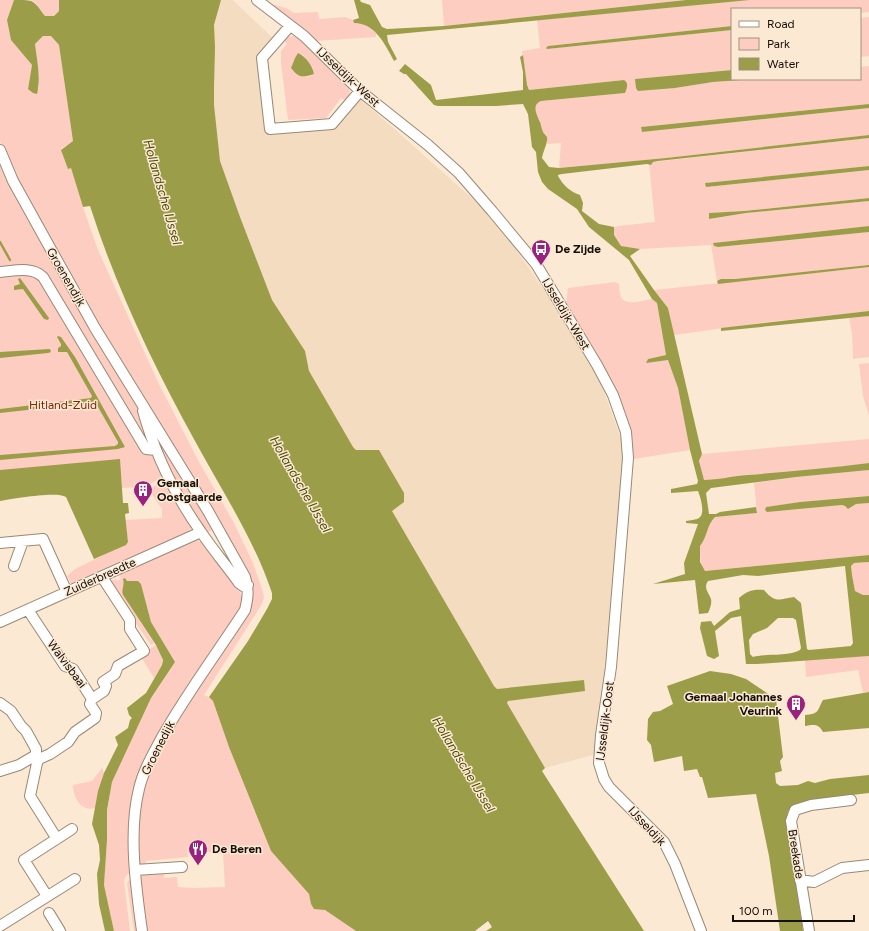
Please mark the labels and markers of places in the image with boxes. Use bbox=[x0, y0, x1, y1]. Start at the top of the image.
bus stop icon: De Zijde bbox=[530, 238, 552, 266]
place label: De Zijde bbox=[555, 242, 601, 256]
place label: Gemaal Oostgaarde bbox=[157, 476, 222, 504]
building icon: Gemaal Oostgaarde bbox=[132, 479, 154, 507]
place label: Gemaal Johannes Veurink bbox=[685, 690, 783, 718]
building icon: Gemaal Johannes Veurink bbox=[785, 693, 807, 721]
restaurant icon: De Beren bbox=[187, 838, 209, 866]
place label: De Beren bbox=[212, 842, 262, 856]

